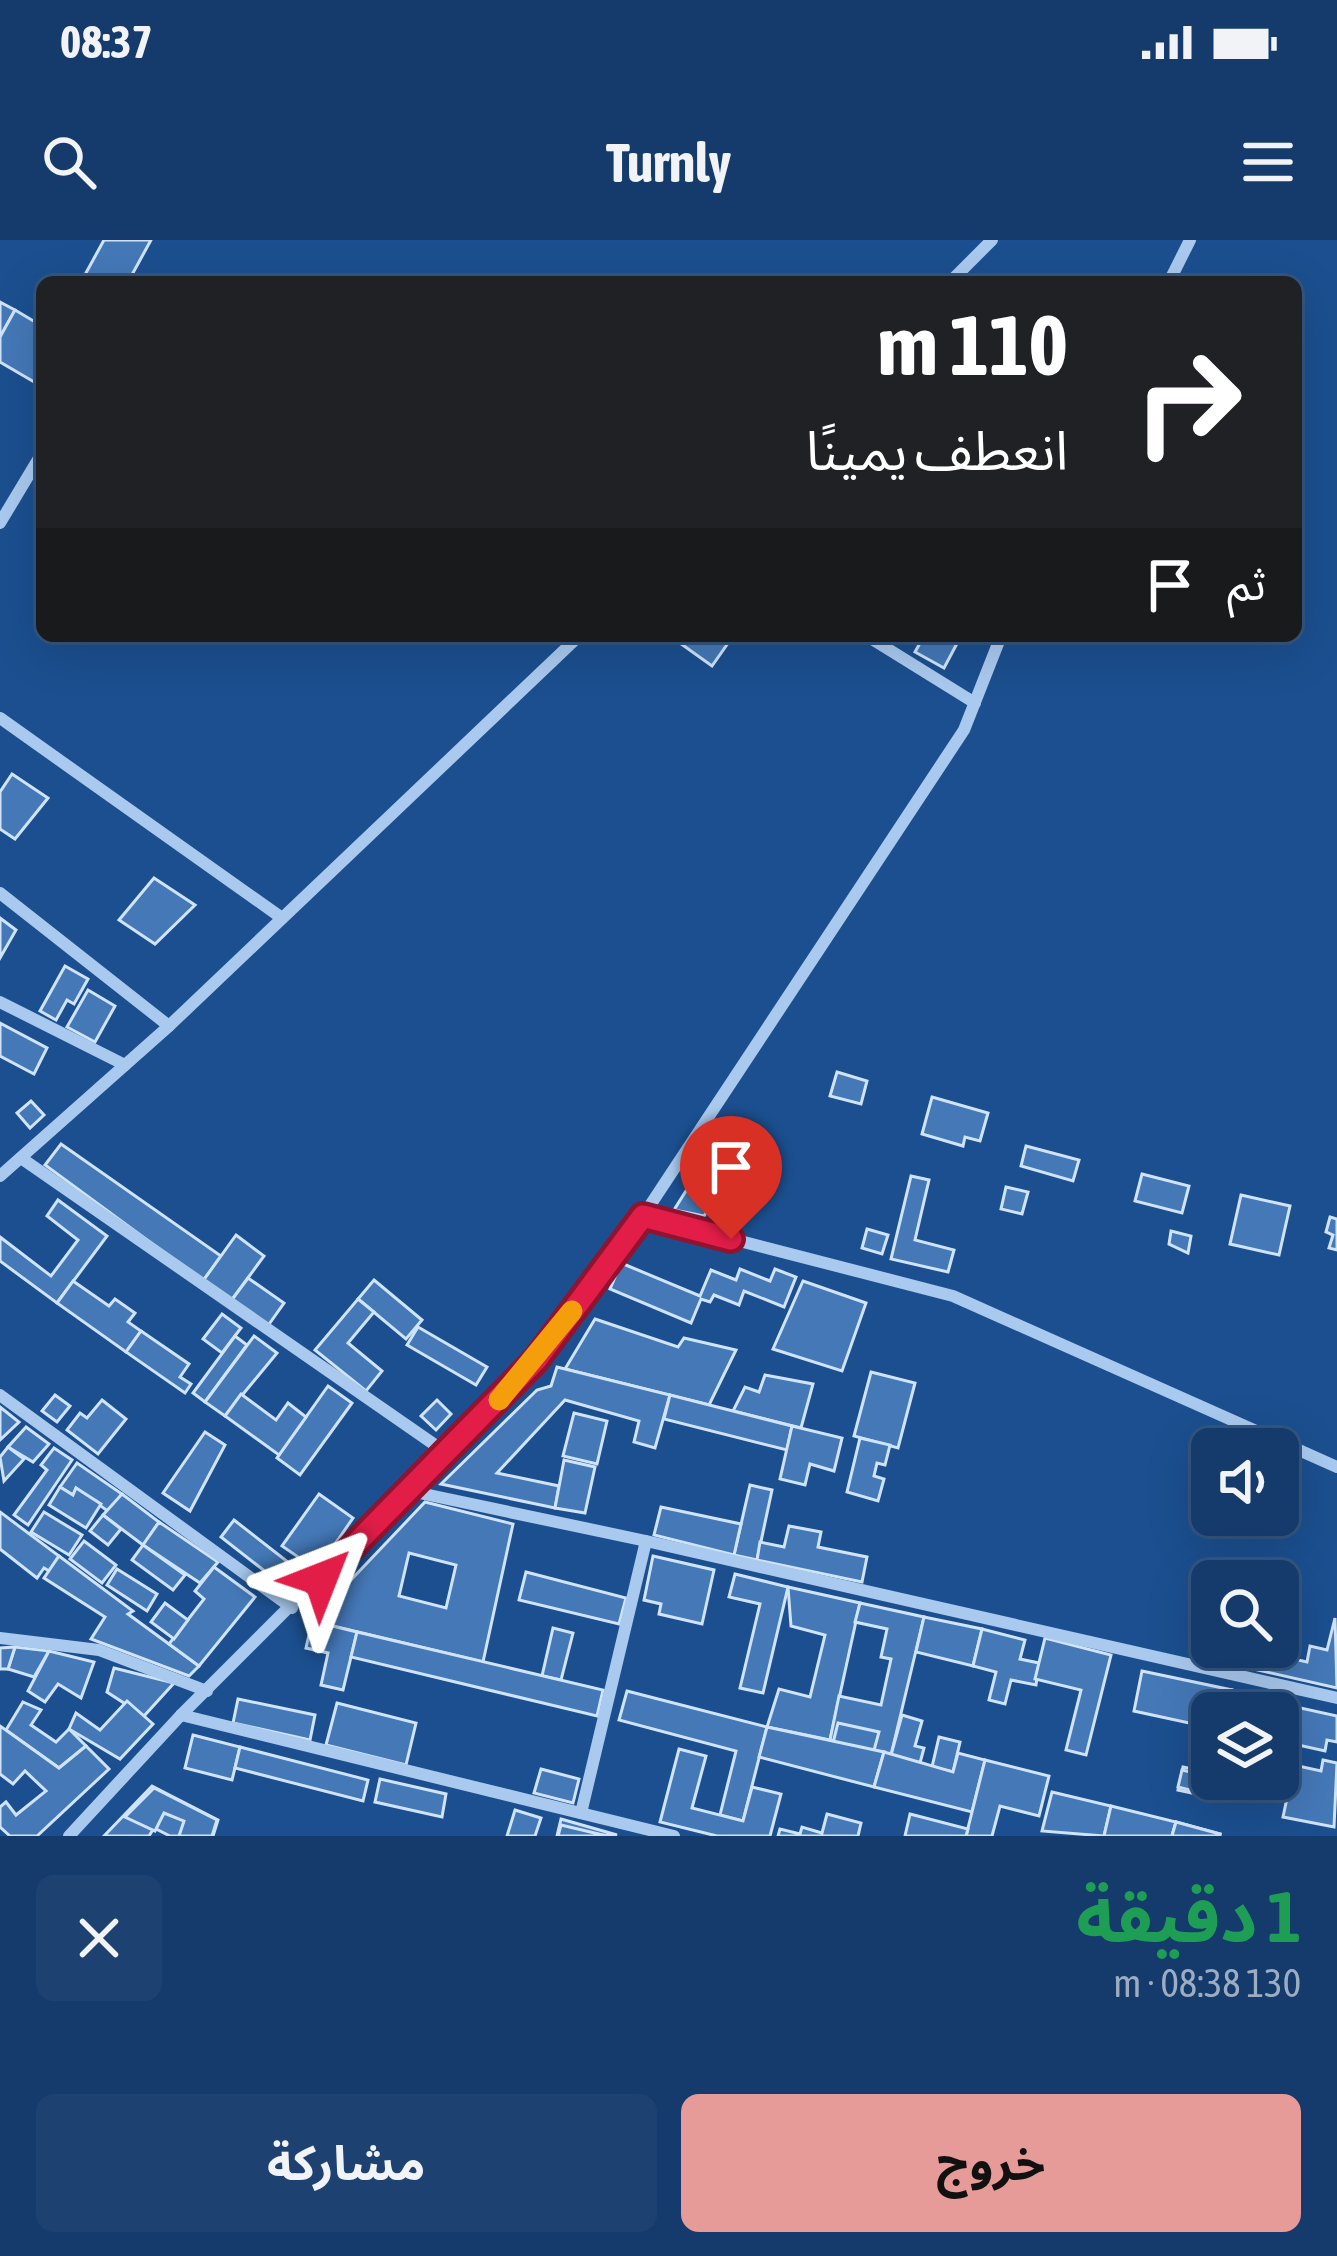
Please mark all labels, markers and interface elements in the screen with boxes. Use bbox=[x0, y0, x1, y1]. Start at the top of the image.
text: 08:37 bbox=[60, 16, 153, 68]
icon: search bbox=[36, 129, 102, 195]
icon: menu bbox=[1235, 129, 1301, 195]
text: Turnly bbox=[606, 132, 731, 193]
text: 110 m bbox=[878, 297, 1068, 393]
icon: right bbox=[1110, 324, 1266, 480]
text: انعطف يمينًا bbox=[806, 420, 1068, 481]
icon: arrive bbox=[1137, 552, 1203, 618]
text: ثم bbox=[1227, 558, 1266, 610]
pin bbox=[680, 1116, 782, 1239]
icon: arrive bbox=[698, 1134, 764, 1200]
map controls bbox=[1191, 1428, 1299, 1800]
button: sound bbox=[1191, 1428, 1299, 1536]
position arrow bbox=[258, 1516, 384, 1642]
button: search bbox=[1191, 1560, 1299, 1668]
button: layers bbox=[1191, 1692, 1299, 1800]
button: close bbox=[36, 1875, 162, 2001]
text: 1 دقيقة bbox=[1076, 1875, 1301, 1957]
text: 130 m · 08:38 bbox=[1113, 1961, 1301, 2005]
button: مشاركة bbox=[36, 2094, 657, 2232]
button: خروج bbox=[681, 2094, 1301, 2232]

